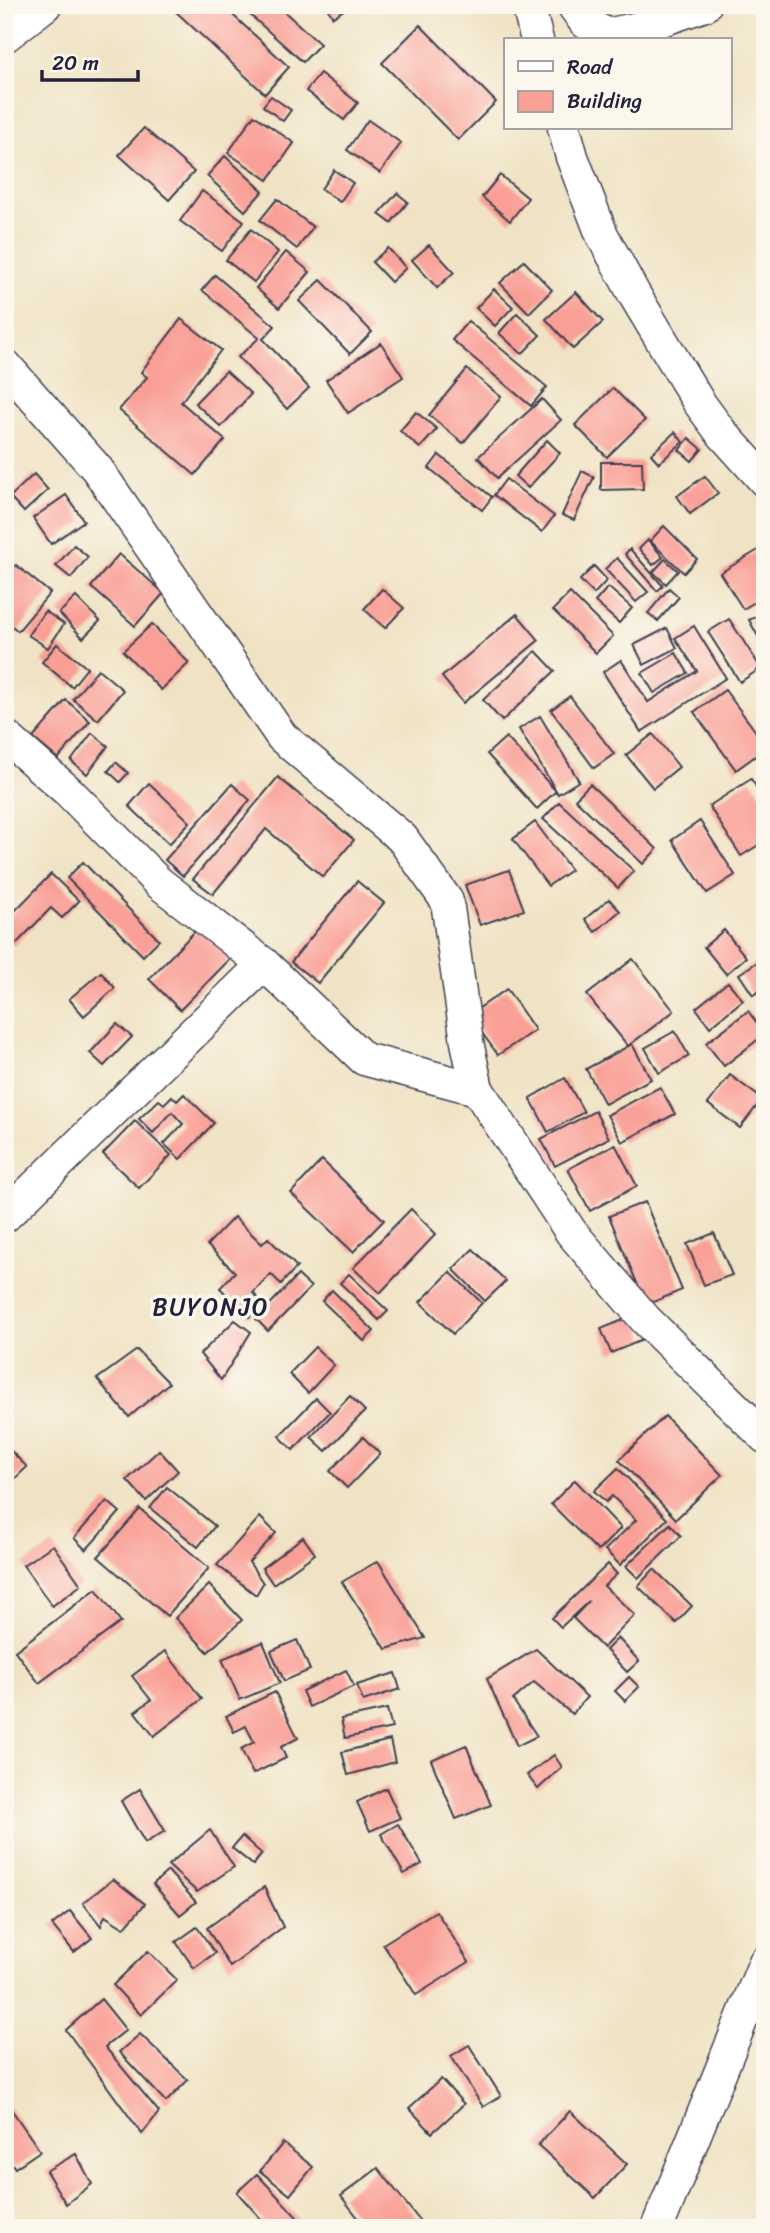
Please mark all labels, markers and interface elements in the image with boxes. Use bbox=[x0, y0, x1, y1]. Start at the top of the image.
scale bar bbox=[42, 38, 138, 82]
legend bbox=[504, 38, 732, 130]
text: 20 m bbox=[52, 44, 99, 82]
text: Road bbox=[567, 48, 614, 86]
text: Building bbox=[567, 82, 643, 120]
district label: BUYONJO bbox=[152, 1286, 270, 1328]

